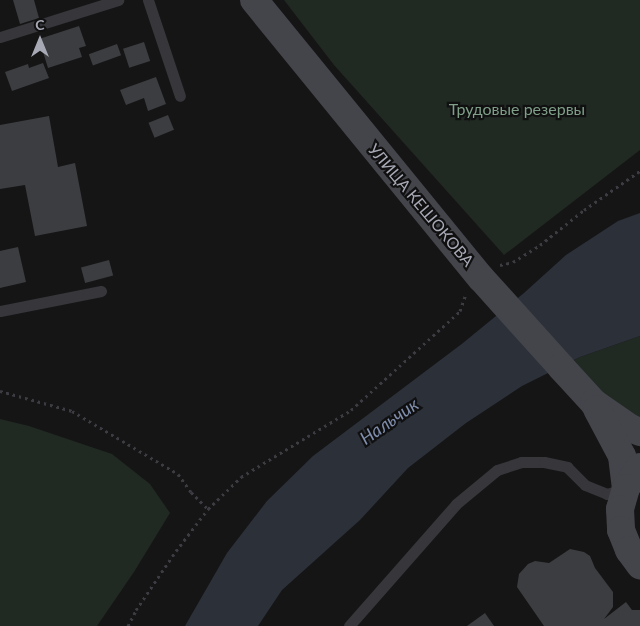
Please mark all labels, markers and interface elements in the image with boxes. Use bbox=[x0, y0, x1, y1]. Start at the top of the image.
north arrow bbox=[15, 15, 65, 65]
text: С bbox=[35, 16, 45, 33]
park label: Трудовые резервы bbox=[449, 99, 585, 119]
street label: УЛИЦА КЕШОКОВА bbox=[364, 140, 478, 270]
water label: Нальчик bbox=[356, 393, 422, 449]

